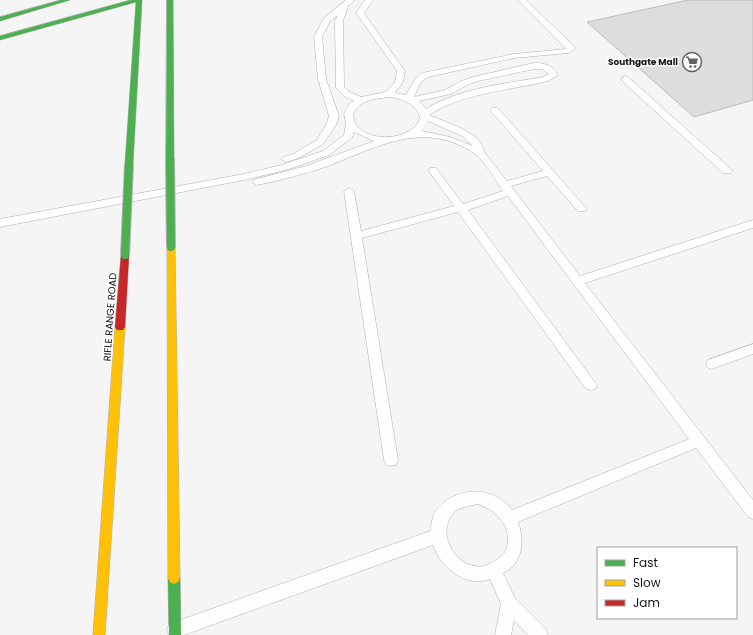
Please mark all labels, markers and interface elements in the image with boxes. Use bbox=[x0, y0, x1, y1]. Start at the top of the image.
supermarket icon: Southgate Mall bbox=[681, 51, 703, 73]
place label: Southgate Mall bbox=[608, 56, 678, 68]
street label: RIFLE RANGE ROAD bbox=[99, 272, 121, 362]
legend bbox=[597, 547, 737, 619]
text: Fast bbox=[633, 554, 658, 571]
text: Slow bbox=[633, 574, 661, 591]
text: Jam bbox=[633, 594, 660, 611]

